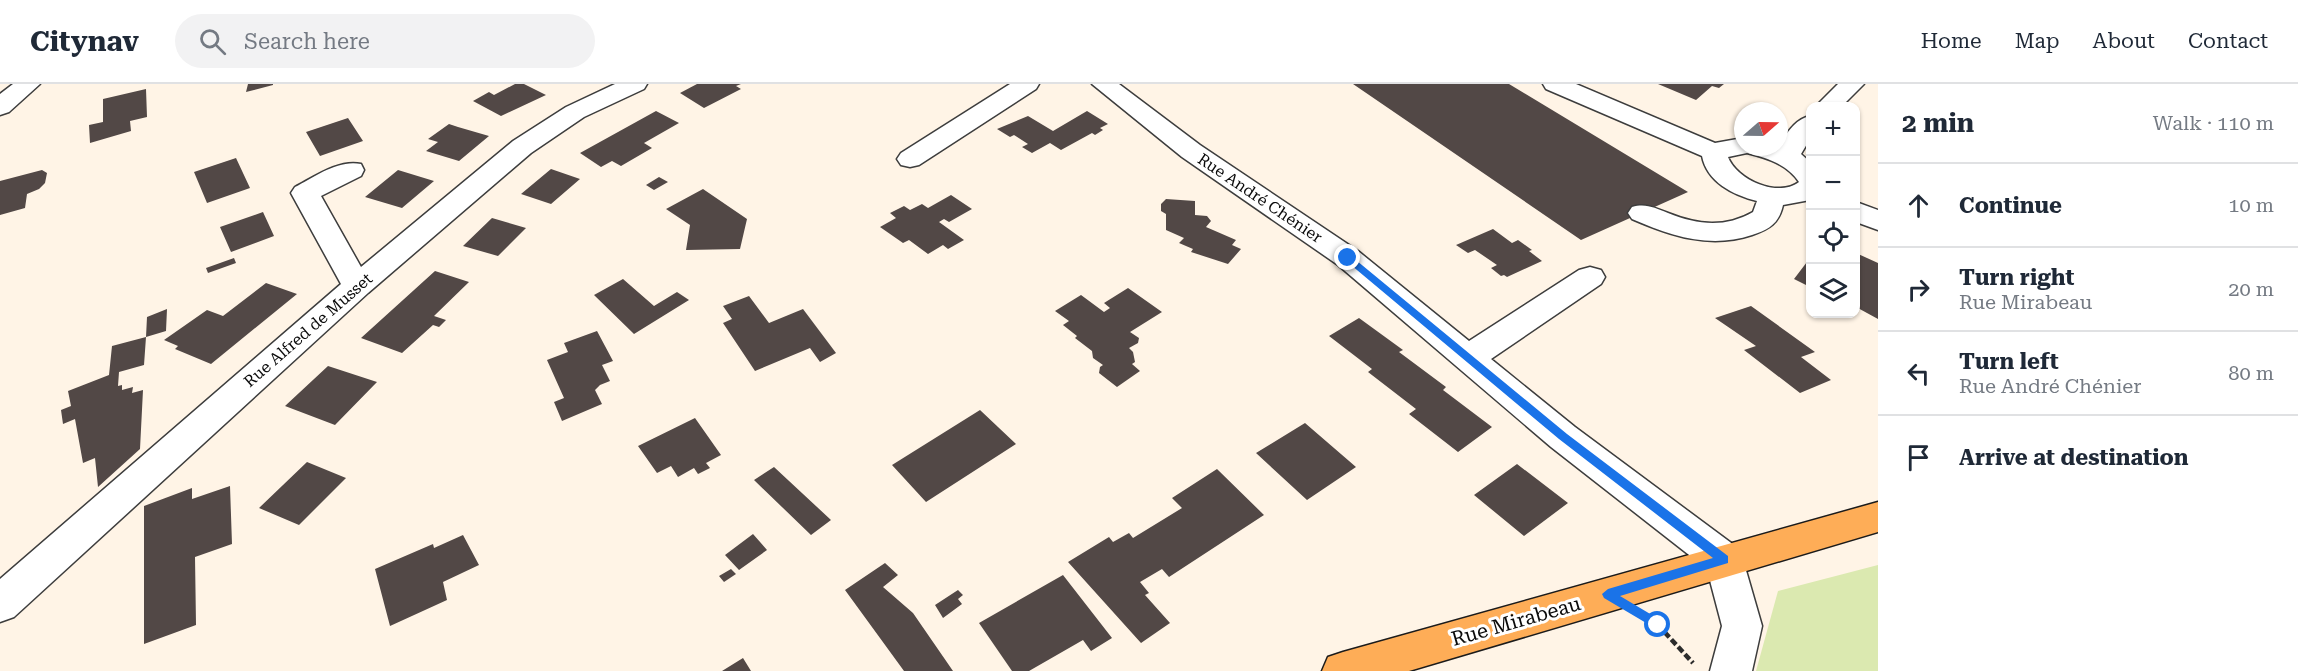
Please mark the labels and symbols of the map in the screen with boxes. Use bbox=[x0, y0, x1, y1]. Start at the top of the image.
north arrow bbox=[1734, 102, 1788, 156]
street label: Rue André Chénier bbox=[1194, 149, 1326, 247]
route end bbox=[1334, 244, 1360, 270]
street label: Rue Alfred de Musset bbox=[240, 269, 376, 391]
street label: Rue Mirabeau bbox=[1449, 591, 1584, 651]
route start bbox=[1644, 611, 1670, 637]

